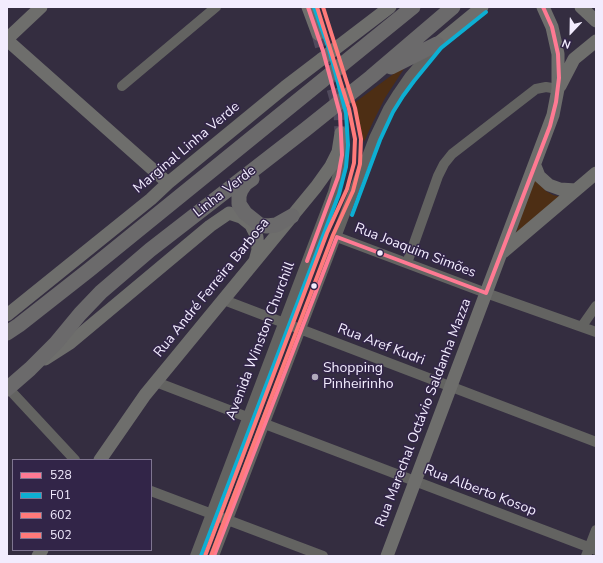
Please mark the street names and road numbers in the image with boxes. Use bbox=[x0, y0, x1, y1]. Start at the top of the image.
street label: Marginal Linha Verde bbox=[130, 99, 244, 197]
street label: Linha Verde bbox=[190, 162, 260, 222]
street label: Rua André Ferreira Barbosa bbox=[151, 215, 273, 361]
street label: Rua Joaquim Simões bbox=[352, 220, 478, 282]
street label: Avenida Winston Churchill bbox=[223, 259, 299, 423]
street label: Rua Marechal Octávio Saldanha Mazza bbox=[373, 296, 475, 530]
street label: Rua Aref Kudri bbox=[335, 321, 427, 369]
street label: Rua Alberto Kosop bbox=[422, 462, 538, 520]

